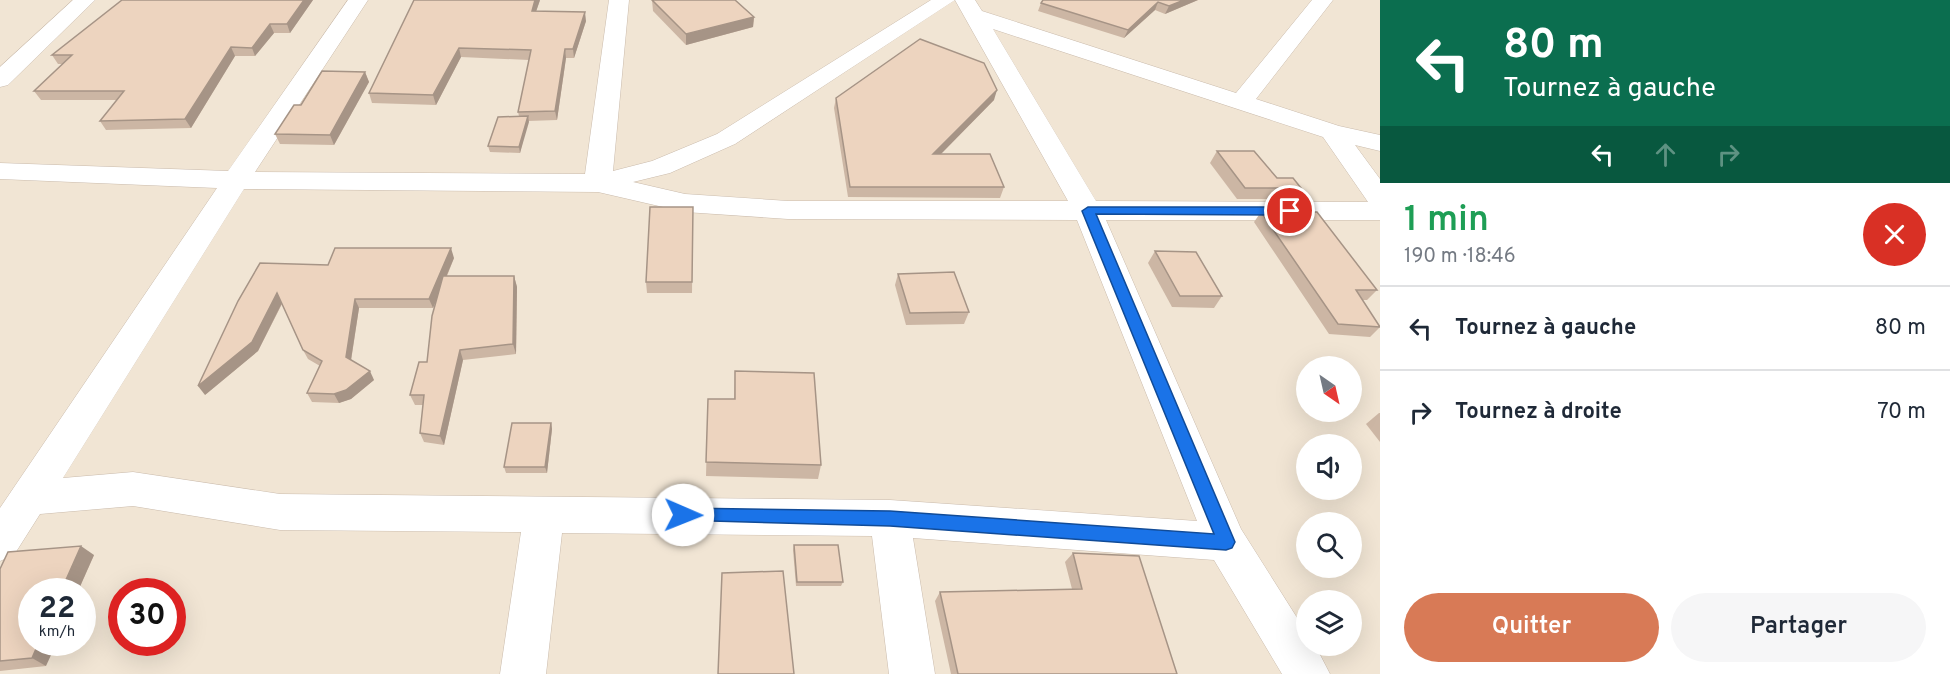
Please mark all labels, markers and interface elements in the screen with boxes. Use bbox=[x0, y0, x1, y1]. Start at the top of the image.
text: 80 m bbox=[1503, 20, 1604, 73]
icon: left bbox=[1404, 24, 1482, 102]
text: Tournez à gauche bbox=[1503, 72, 1716, 106]
icon: left bbox=[1586, 138, 1619, 171]
icon: ahead bbox=[1649, 138, 1682, 171]
icon: right bbox=[1712, 138, 1745, 171]
pin bbox=[1264, 185, 1315, 236]
icon: arrive bbox=[1273, 194, 1306, 227]
text: 1 min bbox=[1404, 198, 1489, 244]
button: close bbox=[1863, 203, 1926, 266]
text: 190 m · 18:46 bbox=[1404, 244, 1516, 270]
icon: left bbox=[1404, 312, 1437, 345]
text: Tournez à gauche bbox=[1455, 315, 1636, 342]
text: 80 m bbox=[1875, 315, 1926, 342]
north arrow bbox=[1296, 356, 1362, 422]
map controls bbox=[1296, 356, 1362, 656]
icon: right bbox=[1404, 396, 1437, 429]
text: Tournez à droite bbox=[1455, 399, 1622, 426]
text: 70 m bbox=[1877, 399, 1926, 426]
button: sound bbox=[1296, 434, 1362, 500]
position arrow bbox=[651, 483, 715, 547]
button: search bbox=[1296, 512, 1362, 578]
speed limit sign: 30 bbox=[108, 578, 186, 656]
button: layers bbox=[1296, 590, 1362, 656]
text: 22 bbox=[39, 591, 75, 628]
button: Quitter bbox=[1404, 593, 1659, 662]
button: Partager bbox=[1671, 593, 1926, 662]
text: km/h bbox=[39, 623, 75, 642]

